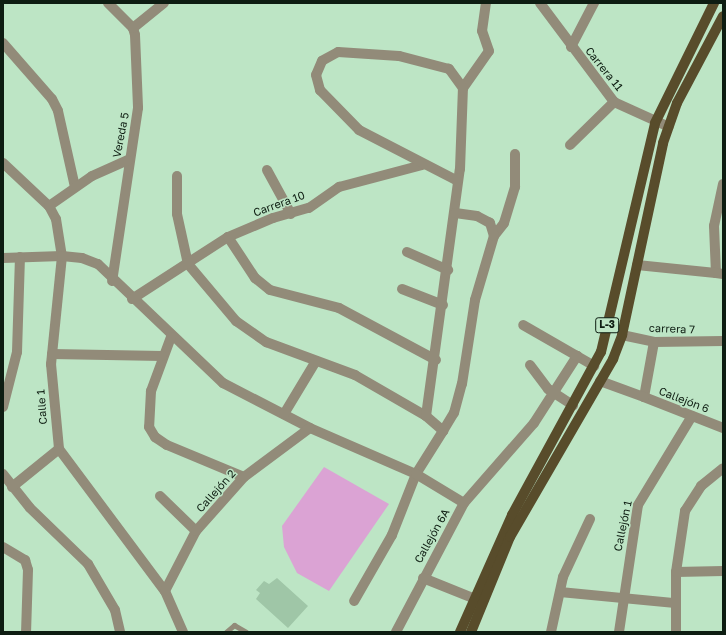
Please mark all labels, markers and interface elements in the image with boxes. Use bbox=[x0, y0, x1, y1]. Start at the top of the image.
street label: Carrera 11 bbox=[582, 45, 626, 93]
street label: Vereda 5 bbox=[110, 111, 132, 159]
street label: Carrera 10 bbox=[251, 189, 307, 219]
road number: L-3 bbox=[595, 317, 619, 333]
street label: carrera 7 bbox=[649, 322, 695, 336]
street label: Callejón 6 bbox=[657, 384, 711, 416]
street label: Calle 1 bbox=[34, 389, 50, 425]
street label: Callejón 2 bbox=[194, 467, 238, 515]
street label: Callejón 1 bbox=[611, 499, 635, 553]
street label: Callejón 6A bbox=[412, 507, 452, 565]

